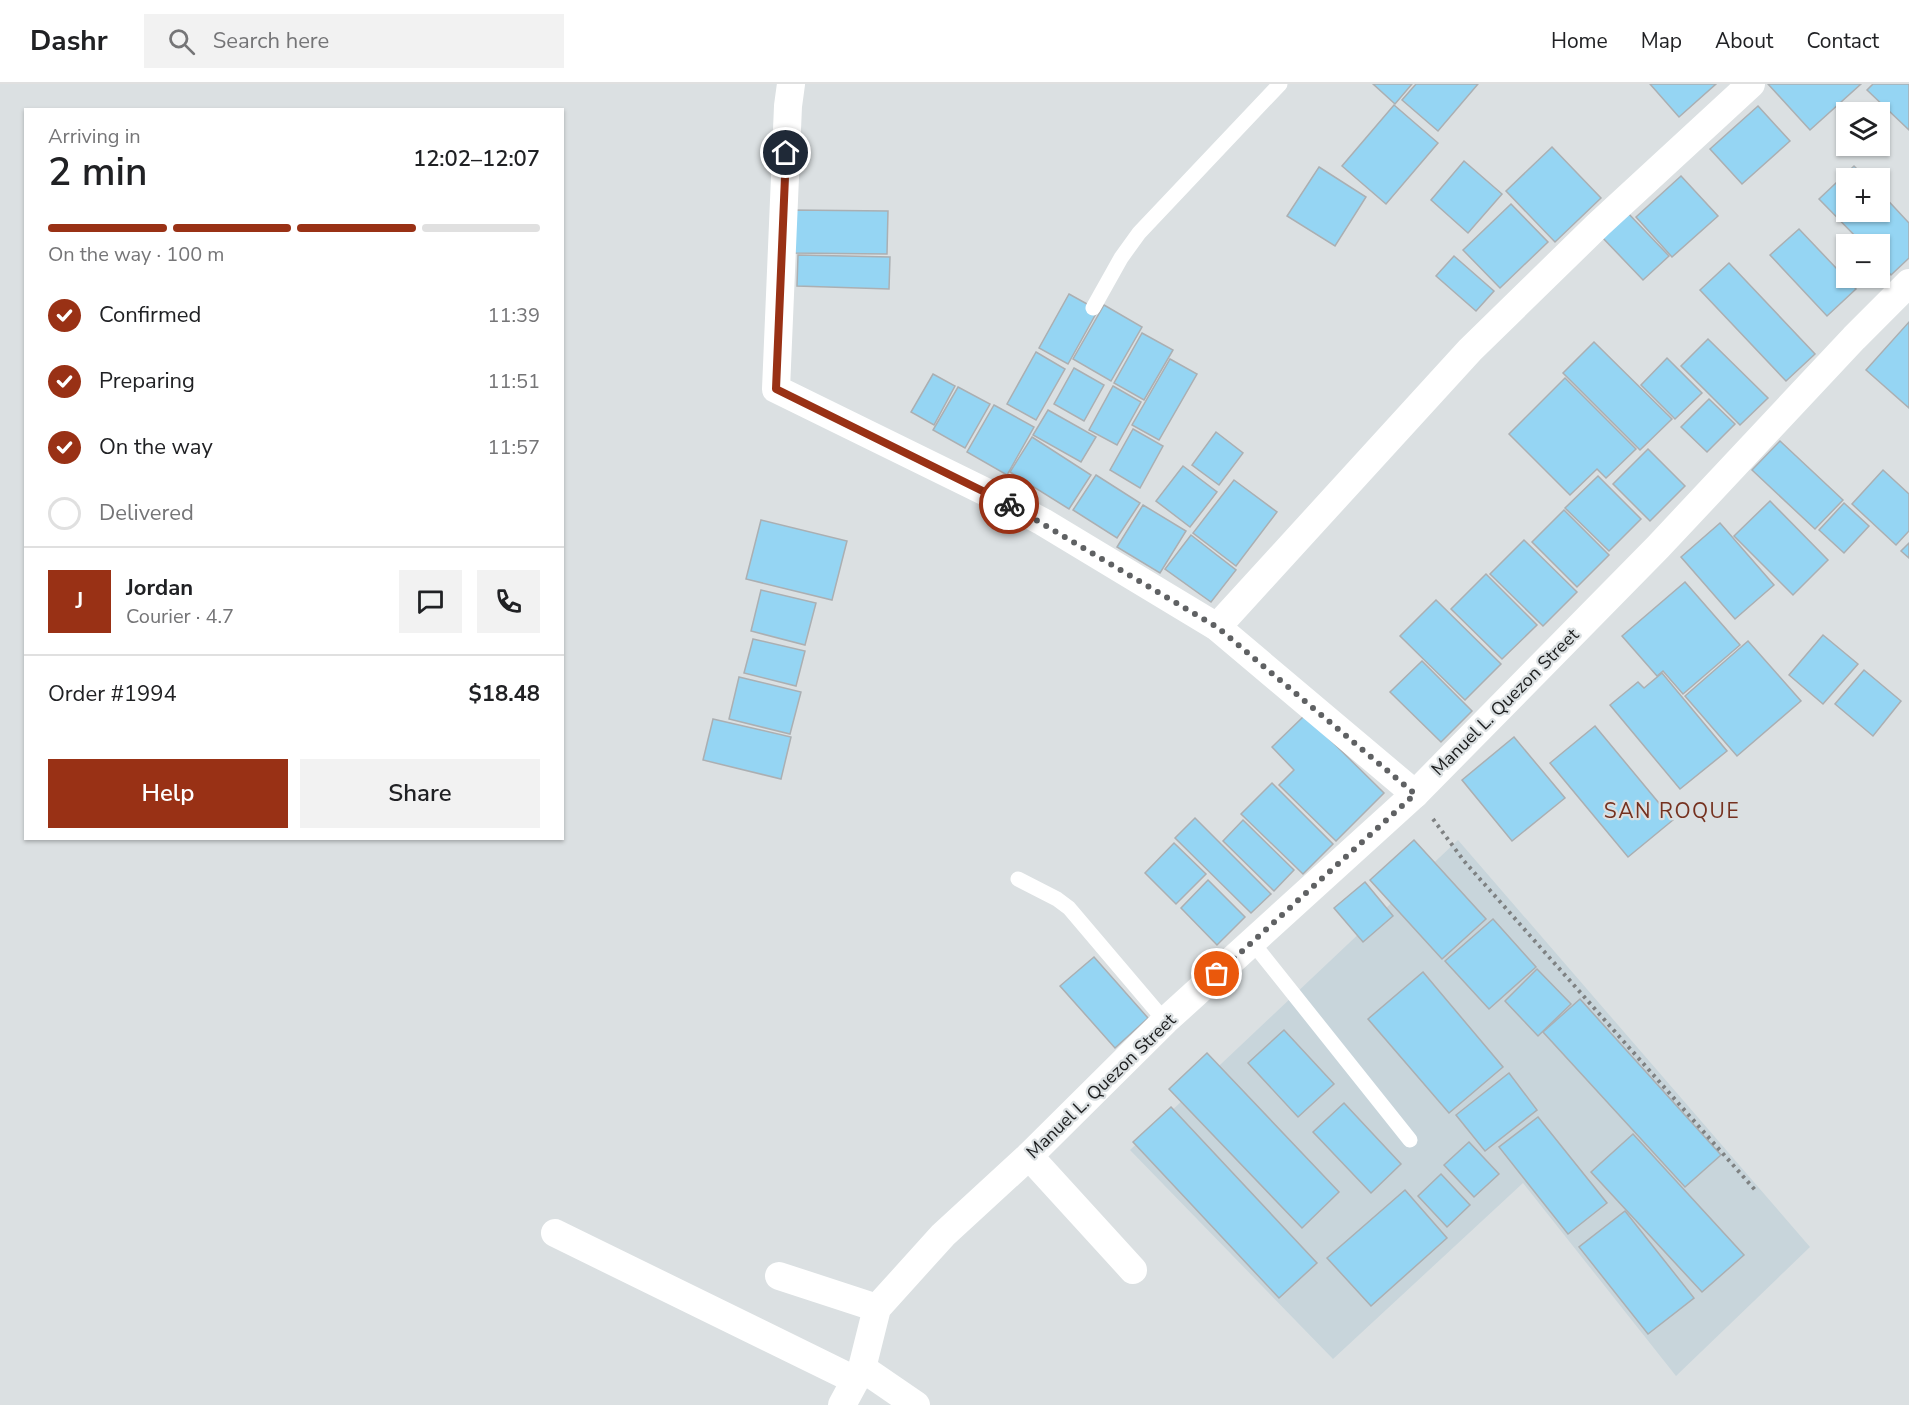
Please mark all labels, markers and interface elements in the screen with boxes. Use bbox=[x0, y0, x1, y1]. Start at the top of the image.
search box bbox=[144, 14, 564, 68]
text: Dashr bbox=[30, 22, 108, 60]
icon: search bbox=[165, 25, 198, 58]
text: Search here bbox=[213, 26, 329, 56]
text: Home bbox=[1551, 27, 1608, 55]
text: Map bbox=[1641, 27, 1682, 55]
text: About bbox=[1715, 27, 1773, 55]
text: Contact bbox=[1806, 27, 1879, 55]
map controls bbox=[1836, 102, 1890, 288]
button: layers bbox=[1836, 102, 1890, 156]
text: Arriving in bbox=[48, 123, 141, 150]
pin bbox=[760, 127, 811, 178]
icon: home bbox=[769, 136, 802, 169]
text: 12:02–12:07 bbox=[413, 144, 540, 174]
text: 2 min bbox=[48, 146, 147, 199]
button: + bbox=[1836, 168, 1890, 222]
button: − bbox=[1836, 234, 1890, 288]
text: On the way · 100 m bbox=[48, 241, 224, 268]
icon: check bbox=[48, 299, 81, 332]
text: Confirmed bbox=[99, 300, 201, 330]
text: 11:39 bbox=[487, 302, 540, 329]
icon: check bbox=[48, 365, 81, 398]
text: Preparing bbox=[99, 366, 195, 396]
text: 11:51 bbox=[487, 368, 540, 395]
icon: check bbox=[48, 431, 81, 464]
text: On the way bbox=[99, 432, 213, 462]
text: 11:57 bbox=[487, 434, 540, 461]
courier bbox=[979, 474, 1039, 534]
icon: bike bbox=[993, 488, 1026, 521]
text: Delivered bbox=[99, 498, 194, 528]
button: chat bbox=[399, 570, 462, 633]
button: phone bbox=[477, 570, 540, 633]
text: Jordan bbox=[126, 573, 193, 603]
text: J bbox=[76, 586, 83, 616]
text: Courier · 4.7 bbox=[126, 603, 234, 630]
street label: Manuel L. Quezon Street bbox=[1426, 623, 1584, 781]
text: Order #1994 bbox=[48, 679, 177, 709]
text: $18.48 bbox=[469, 679, 540, 709]
button: Help bbox=[48, 759, 288, 828]
button: Share bbox=[300, 759, 540, 828]
district label: SAN ROQUE bbox=[1604, 797, 1740, 825]
pin bbox=[1191, 948, 1242, 999]
icon: bag bbox=[1200, 957, 1233, 990]
street label: Manuel L. Quezon Street bbox=[1021, 1008, 1181, 1164]

